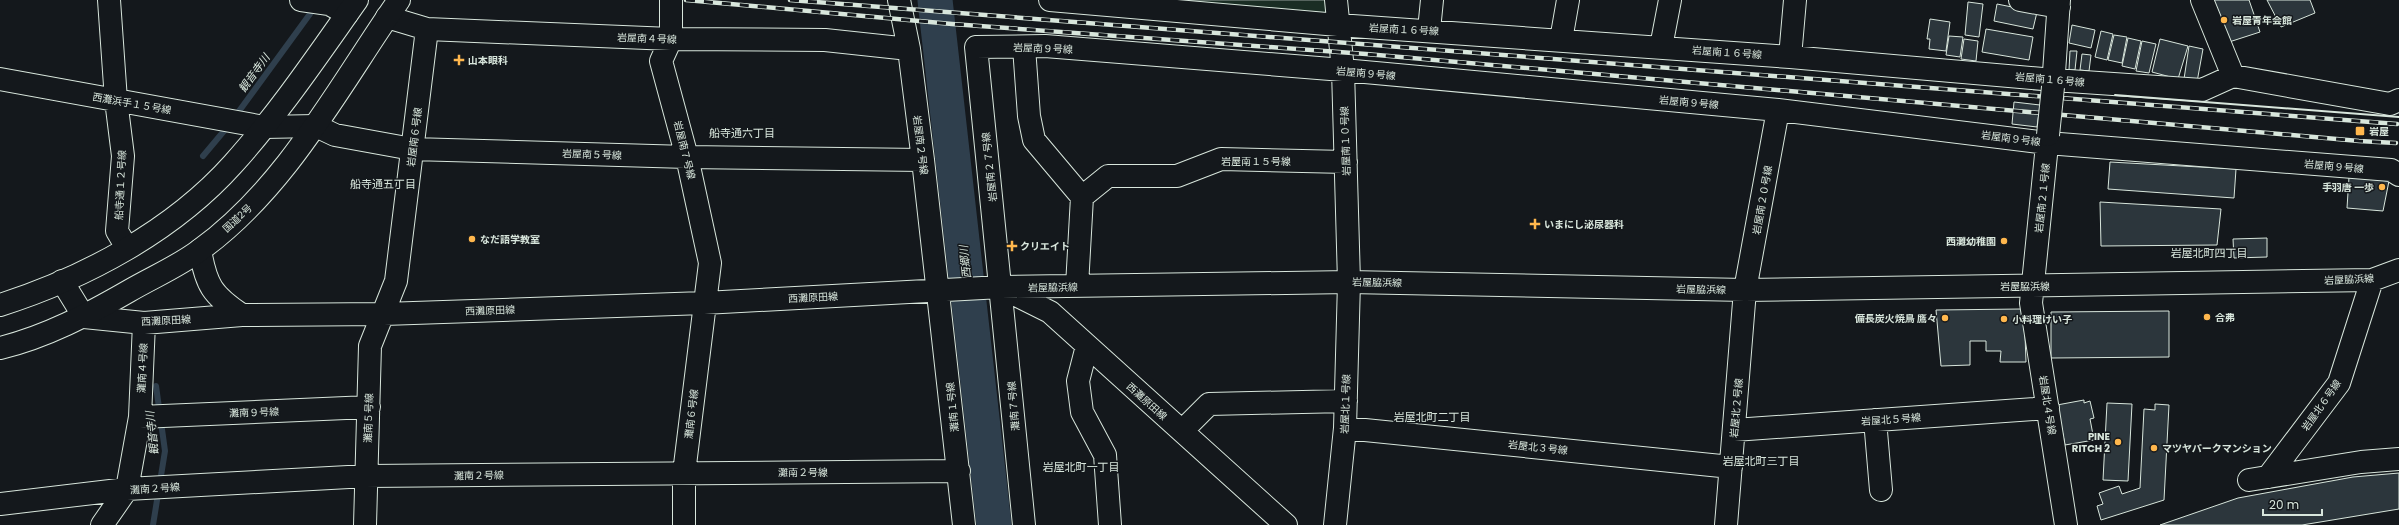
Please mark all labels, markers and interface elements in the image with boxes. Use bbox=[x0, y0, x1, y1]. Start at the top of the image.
place label: 岩屋青年会館 bbox=[2232, 13, 2292, 28]
marker: 岩屋青年会館 bbox=[2219, 15, 2229, 25]
street label: 岩屋南１６号線 bbox=[1369, 20, 1439, 39]
street label: 岩屋南４号線 bbox=[617, 30, 677, 47]
street label: 岩屋南９号線 bbox=[1013, 40, 1073, 57]
street label: 岩屋南１６号線 bbox=[1692, 43, 1762, 62]
water label: 観音寺川 bbox=[235, 50, 274, 96]
place label: 山本眼科 bbox=[468, 53, 508, 68]
marker: 山本眼科 bbox=[453, 54, 465, 66]
street label: 岩屋南９号線 bbox=[1335, 63, 1396, 84]
street label: 岩屋南１６号線 bbox=[2014, 69, 2085, 90]
street label: 西灘浜手１５号線 bbox=[91, 89, 173, 118]
street label: 岩屋南９号線 bbox=[1658, 92, 1719, 113]
street label: 岩屋南６号線 bbox=[403, 106, 426, 168]
street label: 岩屋南１０号線 bbox=[1337, 106, 1354, 176]
street label: 岩屋南２号線 bbox=[909, 114, 932, 176]
street label: 岩屋南７号線 bbox=[670, 119, 699, 181]
place label: 岩屋 bbox=[2369, 124, 2389, 139]
district label: 船寺通六丁目 bbox=[709, 125, 775, 141]
marker: 岩屋 bbox=[2354, 125, 2366, 137]
street label: 岩屋南９号線 bbox=[1980, 127, 2042, 150]
street label: 岩屋南２７号線 bbox=[978, 131, 1001, 203]
street label: 岩屋南５号線 bbox=[562, 146, 622, 163]
street label: 船寺通１２号線 bbox=[111, 150, 130, 220]
street label: 岩屋南１５号線 bbox=[1221, 154, 1291, 169]
street label: 岩屋南９号線 bbox=[2303, 156, 2364, 177]
street label: 岩屋南２１号線 bbox=[2031, 162, 2054, 234]
street label: 岩屋南２０号線 bbox=[1749, 164, 1776, 236]
district label: 船寺通五丁目 bbox=[350, 176, 416, 192]
place label: 手羽唐 一歩 bbox=[2322, 180, 2374, 195]
marker: 手羽唐 一歩 bbox=[2377, 182, 2387, 192]
street label: 国道2号 bbox=[219, 201, 256, 236]
place label: いまにし泌尿器科 bbox=[1544, 217, 1624, 232]
marker: いまにし泌尿器科 bbox=[1529, 218, 1541, 230]
place label: なだ語学教室 bbox=[480, 232, 540, 247]
marker: なだ語学教室 bbox=[467, 234, 477, 244]
place label: 西灘幼稚園 bbox=[1946, 234, 1996, 249]
marker: 西灘幼稚園 bbox=[1999, 236, 2009, 246]
place label: クリエイト bbox=[1020, 239, 1070, 254]
marker: クリエイト bbox=[1007, 241, 1017, 251]
water label: 西郷川 bbox=[955, 244, 975, 279]
district label: 岩屋北町四丁目 bbox=[2171, 245, 2248, 261]
street label: 岩屋脇浜線 bbox=[2324, 271, 2374, 288]
street label: 岩屋脇浜線 bbox=[1352, 275, 1402, 290]
street label: 岩屋脇浜線 bbox=[2000, 279, 2050, 294]
street label: 岩屋脇浜線 bbox=[1028, 280, 1078, 295]
street label: 岩屋脇浜線 bbox=[1676, 282, 1726, 297]
street label: 西灘原田線 bbox=[788, 289, 838, 306]
street label: 西灘原田線 bbox=[465, 302, 515, 319]
place label: 合弗 bbox=[2215, 310, 2235, 325]
place label: 備長炭火焼鳥 鷹々 bbox=[1854, 311, 1937, 326]
street label: 西灘原田線 bbox=[141, 312, 191, 329]
place label: 小料理けい子 bbox=[2012, 312, 2072, 327]
marker: 合弗 bbox=[2202, 312, 2212, 322]
marker: 備長炭火焼鳥 鷹々 bbox=[1940, 313, 1950, 323]
marker: 小料理けい子 bbox=[1999, 314, 2009, 324]
street label: 灘南４号線 bbox=[134, 343, 151, 393]
street label: 岩屋北１号線 bbox=[1337, 374, 1354, 434]
street label: 岩屋北４号線 bbox=[2035, 374, 2060, 436]
street label: 岩屋北６号線 bbox=[2298, 376, 2345, 434]
street label: 岩屋北２号線 bbox=[1726, 378, 1747, 439]
street label: 西灘原田線 bbox=[1123, 379, 1170, 424]
street label: 灘南７号線 bbox=[1004, 380, 1023, 432]
street label: 灘南１号線 bbox=[942, 381, 963, 433]
street label: 灘南６号線 bbox=[681, 388, 702, 440]
street label: 灘南５号線 bbox=[360, 393, 377, 443]
street label: 灘南９号線 bbox=[229, 404, 279, 421]
water label: 観音寺川 bbox=[142, 409, 162, 456]
district label: 岩屋北町二丁目 bbox=[1394, 409, 1471, 425]
street label: 岩屋北５号線 bbox=[1861, 410, 1921, 429]
place label: PINE RITCH 2 bbox=[2072, 429, 2110, 456]
street label: 岩屋北３号線 bbox=[1507, 437, 1569, 458]
marker: PINE RITCH 2 bbox=[2113, 437, 2123, 447]
place label: マツヤパークマンション bbox=[2162, 441, 2272, 456]
marker: マツヤパークマンション bbox=[2149, 443, 2159, 453]
district label: 岩屋北町三丁目 bbox=[1723, 453, 1800, 469]
district label: 岩屋北町一丁目 bbox=[1043, 459, 1120, 475]
street label: 灘南２号線 bbox=[778, 465, 828, 480]
street label: 灘南２号線 bbox=[454, 468, 504, 483]
street label: 灘南２号線 bbox=[130, 479, 180, 498]
scale bar bbox=[2263, 491, 2322, 517]
text: 20 m bbox=[2269, 496, 2299, 513]

